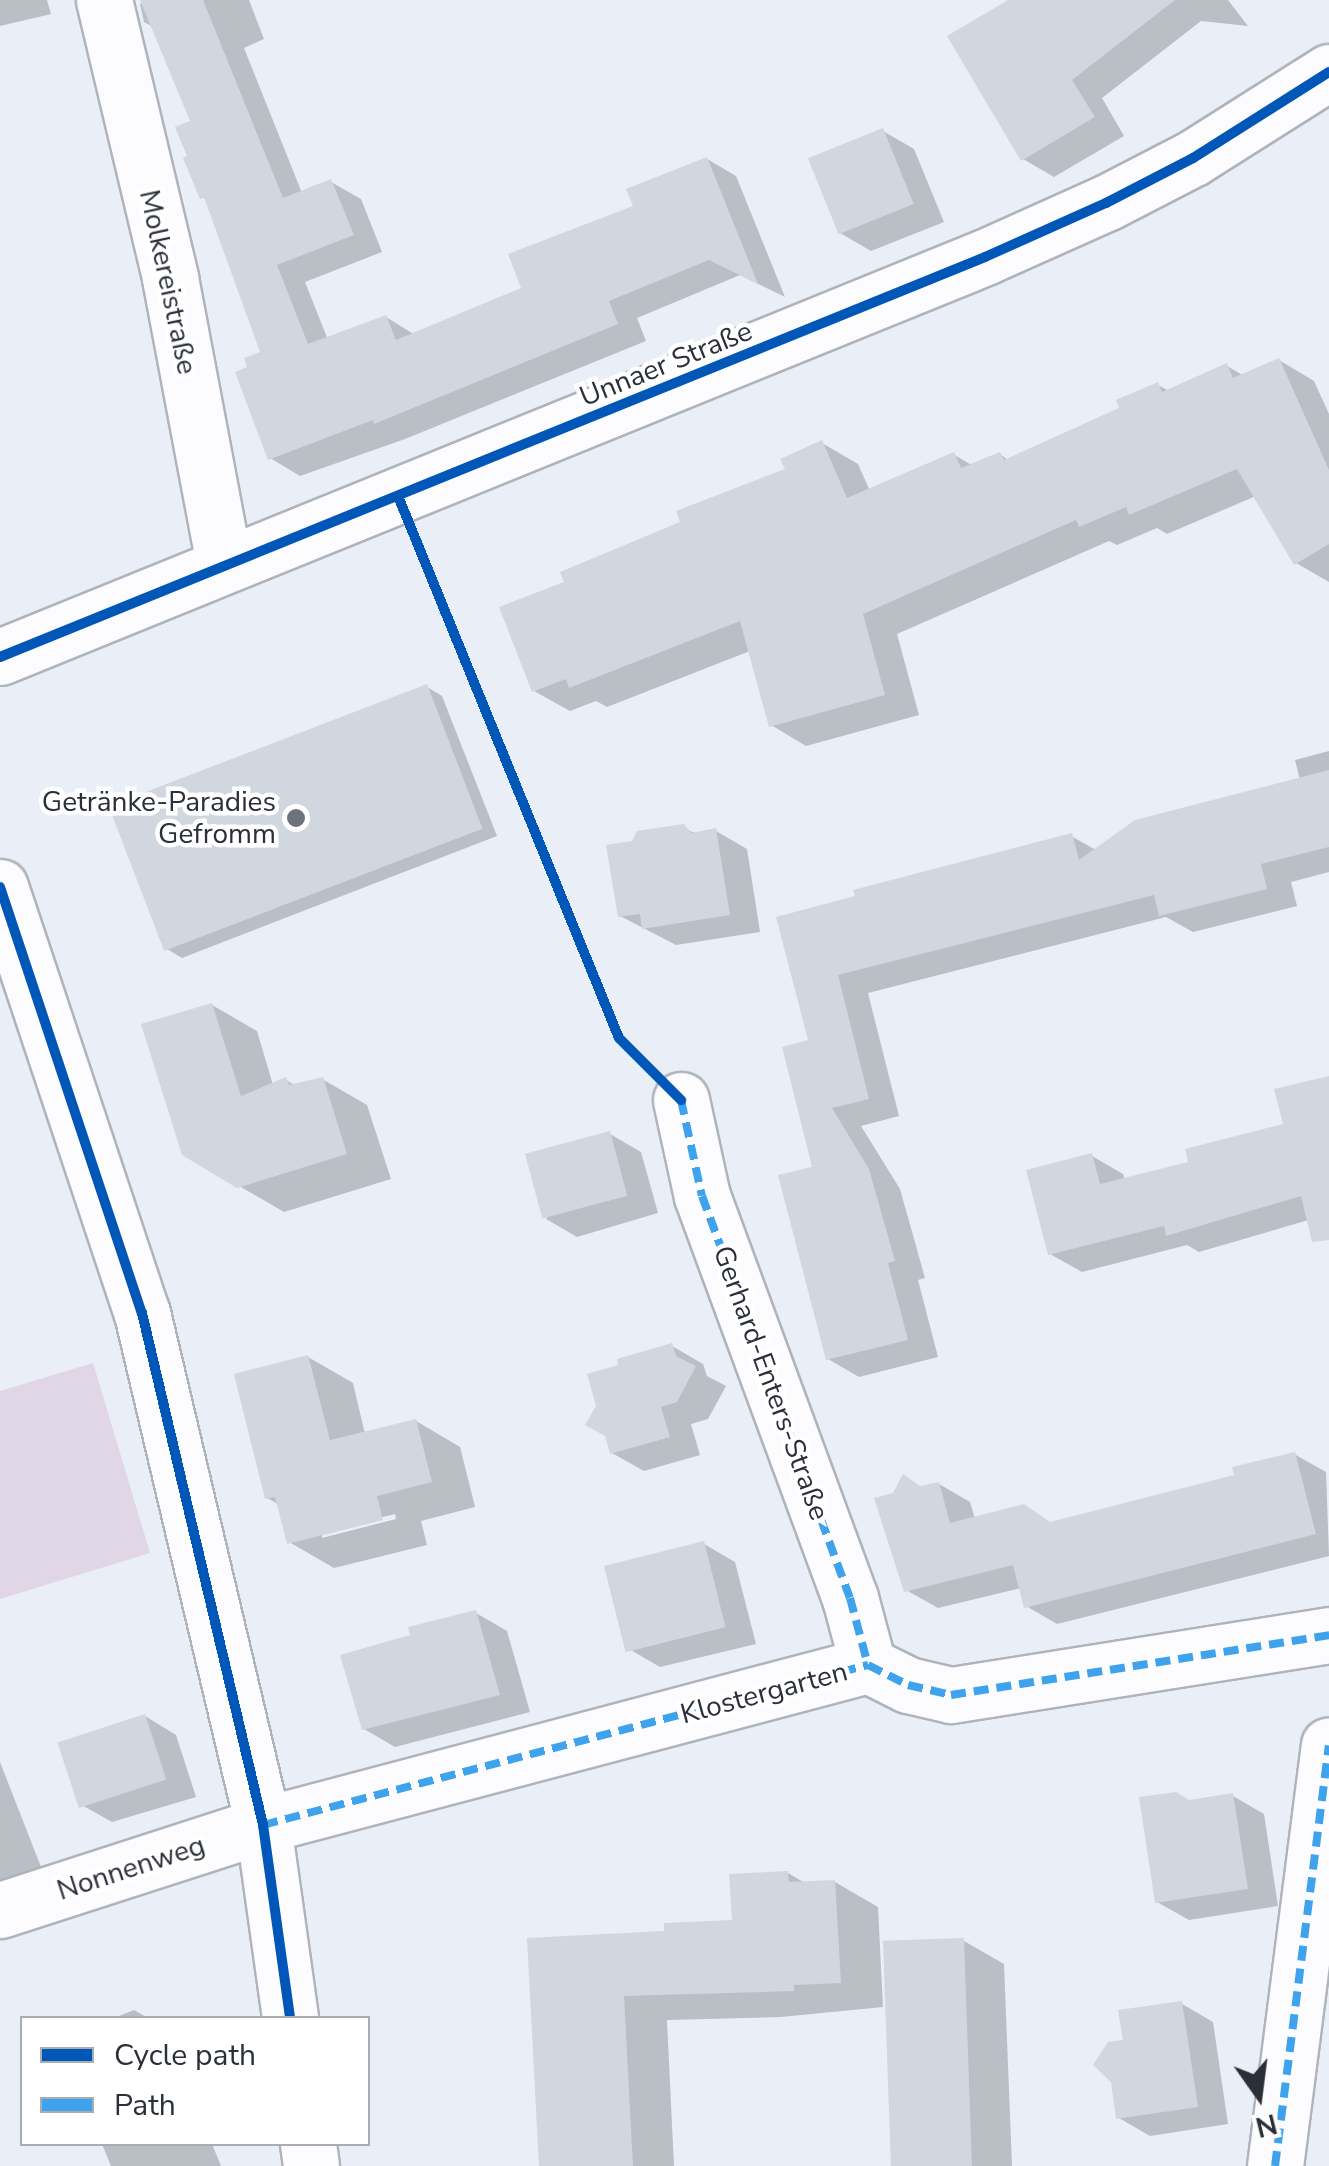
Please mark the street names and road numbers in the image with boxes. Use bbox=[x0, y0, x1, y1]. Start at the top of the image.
street label: Molkereistraße bbox=[132, 187, 204, 377]
street label: Unnaer Straße bbox=[575, 314, 757, 414]
street label: Gerhard-Enters-Straße bbox=[706, 1241, 836, 1525]
street label: Klostergarten bbox=[677, 1655, 851, 1731]
street label: Nonnenweg bbox=[53, 1828, 209, 1908]

